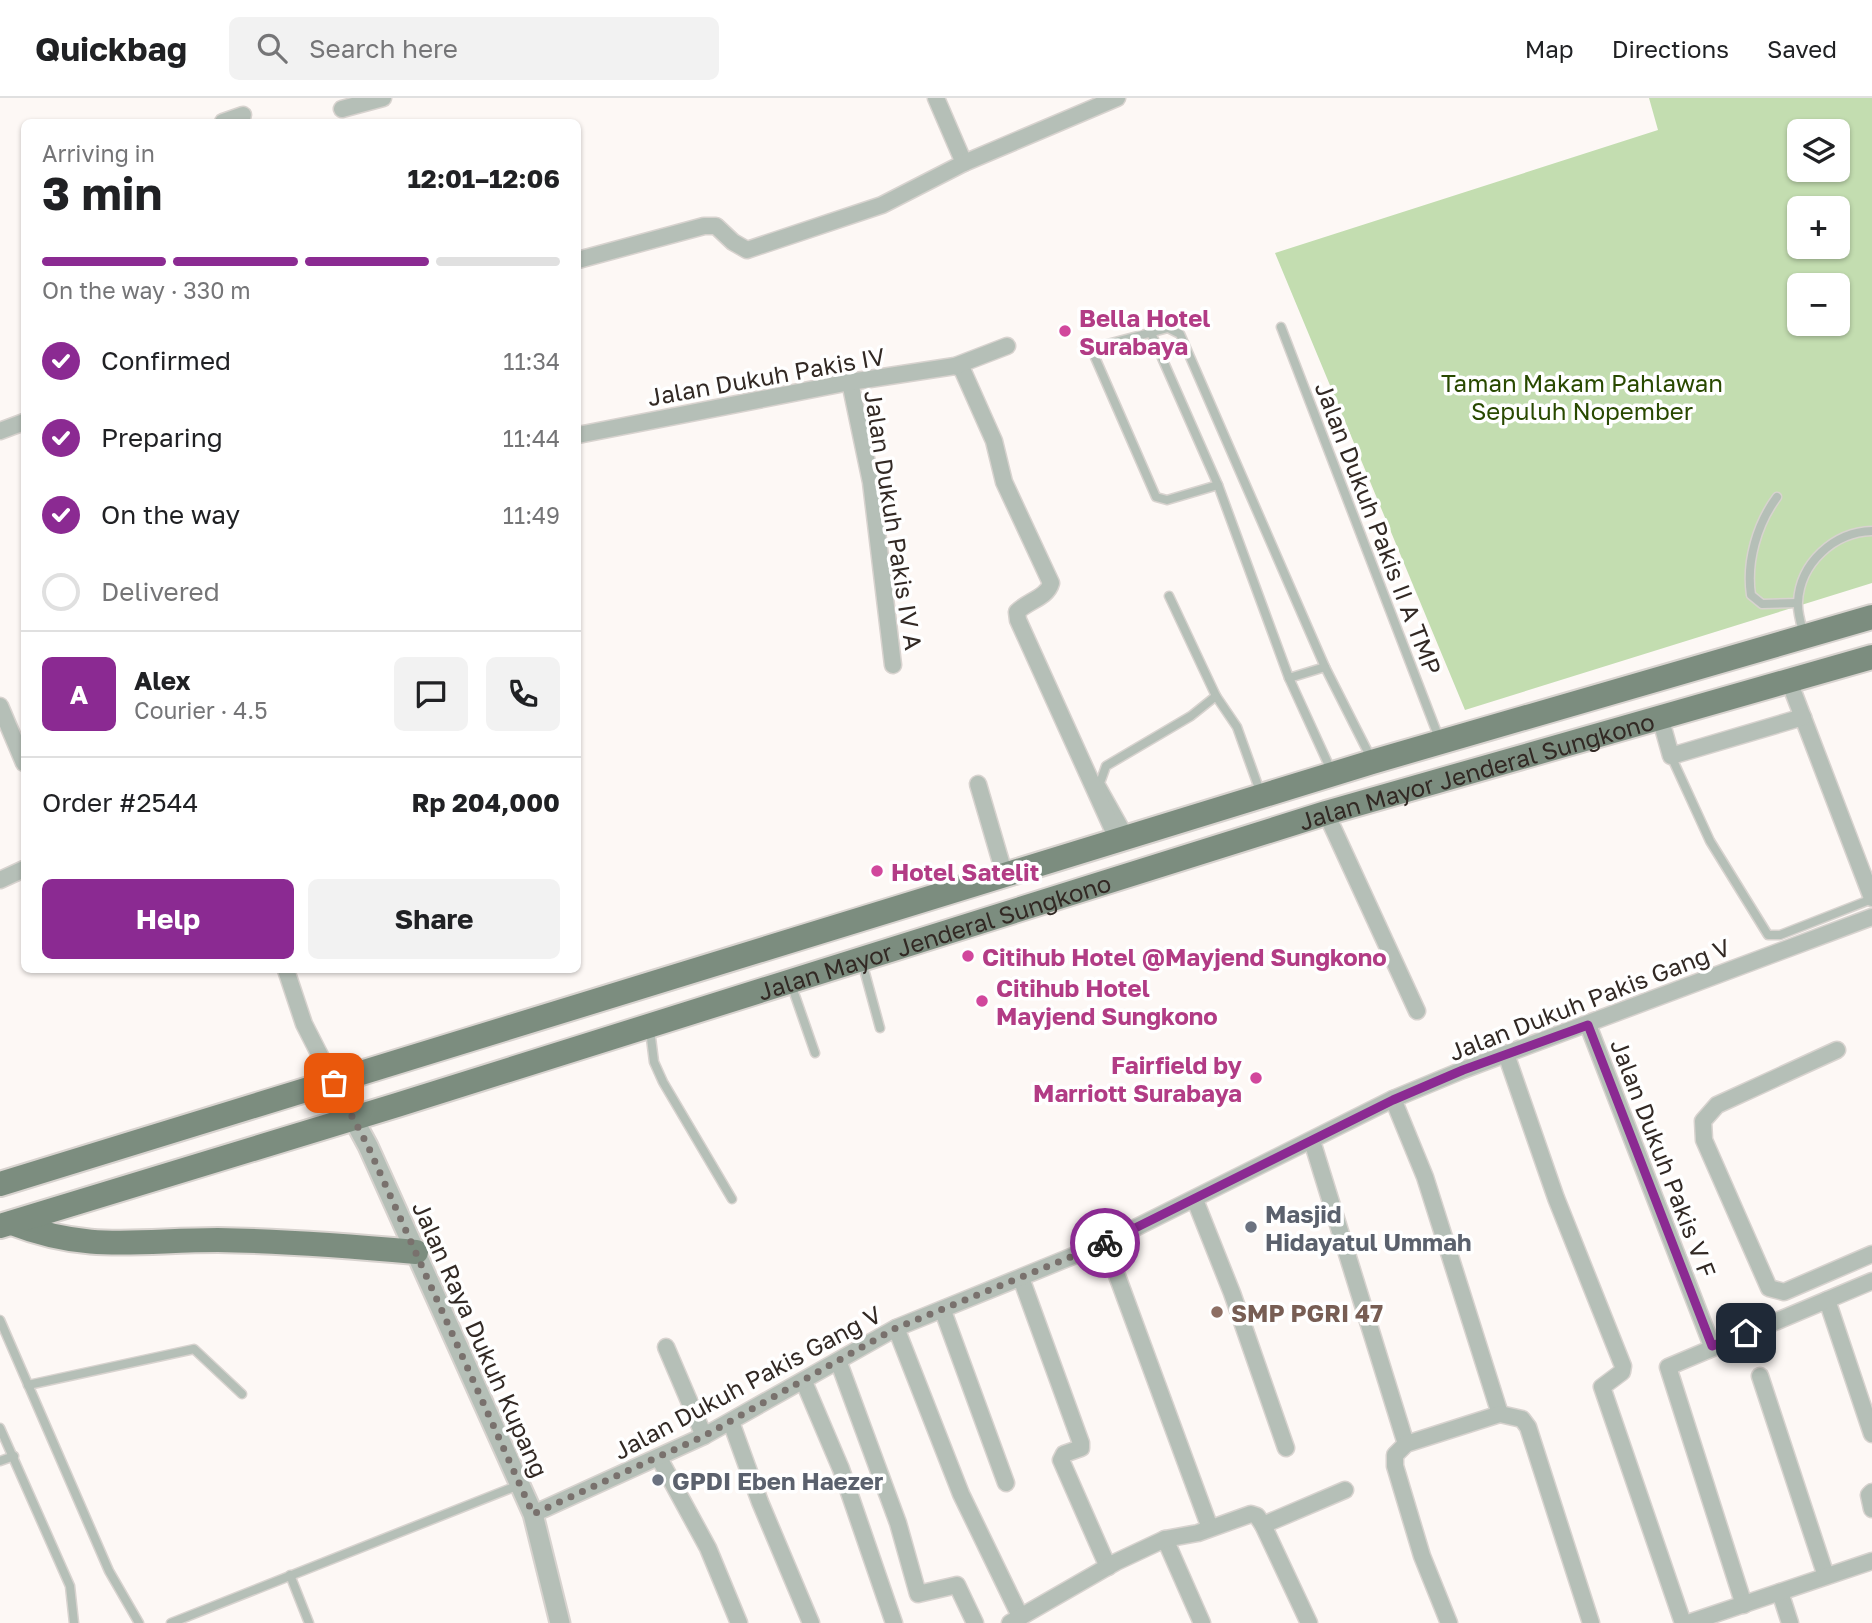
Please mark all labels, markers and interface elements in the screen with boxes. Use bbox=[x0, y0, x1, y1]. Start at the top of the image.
search box bbox=[229, 17, 719, 80]
text: Quickbag bbox=[35, 29, 187, 68]
icon: search bbox=[253, 29, 291, 67]
text: Search here bbox=[309, 33, 458, 64]
text: Map bbox=[1525, 34, 1574, 63]
text: Directions bbox=[1612, 34, 1729, 63]
text: Saved bbox=[1767, 34, 1837, 63]
map controls bbox=[1787, 119, 1850, 336]
button: layers bbox=[1787, 119, 1850, 182]
text: Arriving in bbox=[42, 139, 155, 167]
text: 12:01–12:06 bbox=[407, 163, 560, 194]
text: 3 min bbox=[42, 165, 162, 220]
button: + bbox=[1787, 196, 1850, 259]
button: − bbox=[1787, 273, 1850, 336]
text: On the way · 330 m bbox=[42, 276, 251, 304]
place label: Bella Hotel Surabaya bbox=[1079, 303, 1210, 360]
marker: Bella Hotel Surabaya bbox=[1057, 323, 1073, 339]
street label: Jalan Dukuh Pakis IV bbox=[645, 341, 887, 411]
icon: check bbox=[42, 342, 80, 380]
text: Confirmed bbox=[101, 345, 231, 376]
text: 11:34 bbox=[503, 347, 560, 375]
park label: Taman Makam Pahlawan Sepuluh Nopember bbox=[1441, 368, 1723, 425]
street label: Jalan Dukuh Pakis II A TMP bbox=[1310, 378, 1448, 678]
street label: Jalan Dukuh Pakis IV A bbox=[859, 388, 929, 652]
icon: check bbox=[42, 419, 80, 457]
text: Preparing bbox=[101, 422, 223, 453]
text: 11:44 bbox=[503, 424, 560, 452]
icon: check bbox=[42, 496, 80, 534]
text: On the way bbox=[101, 499, 240, 530]
text: 11:49 bbox=[503, 501, 560, 529]
text: Delivered bbox=[101, 576, 220, 607]
button: chat bbox=[394, 657, 468, 731]
button: phone bbox=[486, 657, 560, 731]
text: Alex bbox=[134, 665, 191, 696]
text: A bbox=[70, 679, 88, 710]
text: Courier · 4.5 bbox=[134, 696, 267, 724]
street label: Jalan Mayor Jenderal Sungkono bbox=[1295, 706, 1657, 835]
text: Order #2544 bbox=[42, 787, 198, 818]
text: Rp 204,000 bbox=[411, 787, 560, 818]
place label: Hotel Satelit bbox=[891, 857, 1039, 886]
marker: Hotel Satelit bbox=[869, 863, 885, 879]
street label: Jalan Mayor Jenderal Sungkono bbox=[754, 867, 1114, 1005]
button: Help bbox=[42, 879, 294, 959]
button: Share bbox=[308, 879, 560, 959]
street label: Jalan Dukuh Pakis Gang V bbox=[1444, 932, 1734, 1066]
place label: Citihub Hotel @Mayjend Sungkono bbox=[982, 942, 1387, 971]
marker: Citihub Hotel @Mayjend Sungkono bbox=[960, 948, 976, 964]
place label: Citihub Hotel Mayjend Sungkono bbox=[996, 973, 1218, 1030]
marker: Citihub Hotel Mayjend Sungkono bbox=[974, 993, 990, 1009]
street label: Jalan Dukuh Pakis V F bbox=[1605, 1035, 1723, 1281]
place label: Fairfield by Marriott Surabaya bbox=[1033, 1050, 1243, 1107]
pin bbox=[304, 1053, 364, 1113]
icon: bag bbox=[315, 1064, 353, 1102]
marker: Fairfield by Marriott Surabaya bbox=[1248, 1070, 1264, 1086]
street label: Jalan Raya Dukuh Kupang bbox=[407, 1197, 555, 1481]
place label: Masjid Hidayatul Ummah bbox=[1265, 1199, 1472, 1256]
courier bbox=[1070, 1208, 1140, 1278]
marker: Masjid Hidayatul Ummah bbox=[1243, 1219, 1259, 1235]
icon: bike bbox=[1086, 1224, 1124, 1262]
place label: SMP PGRI 47 bbox=[1231, 1298, 1383, 1327]
street label: Jalan Dukuh Pakis Gang V bbox=[608, 1299, 886, 1465]
pin bbox=[1716, 1303, 1776, 1363]
marker: SMP PGRI 47 bbox=[1209, 1304, 1225, 1320]
icon: home bbox=[1727, 1314, 1765, 1352]
place label: GPDI Eben Haezer bbox=[672, 1466, 883, 1495]
marker: GPDI Eben Haezer bbox=[650, 1472, 666, 1488]

